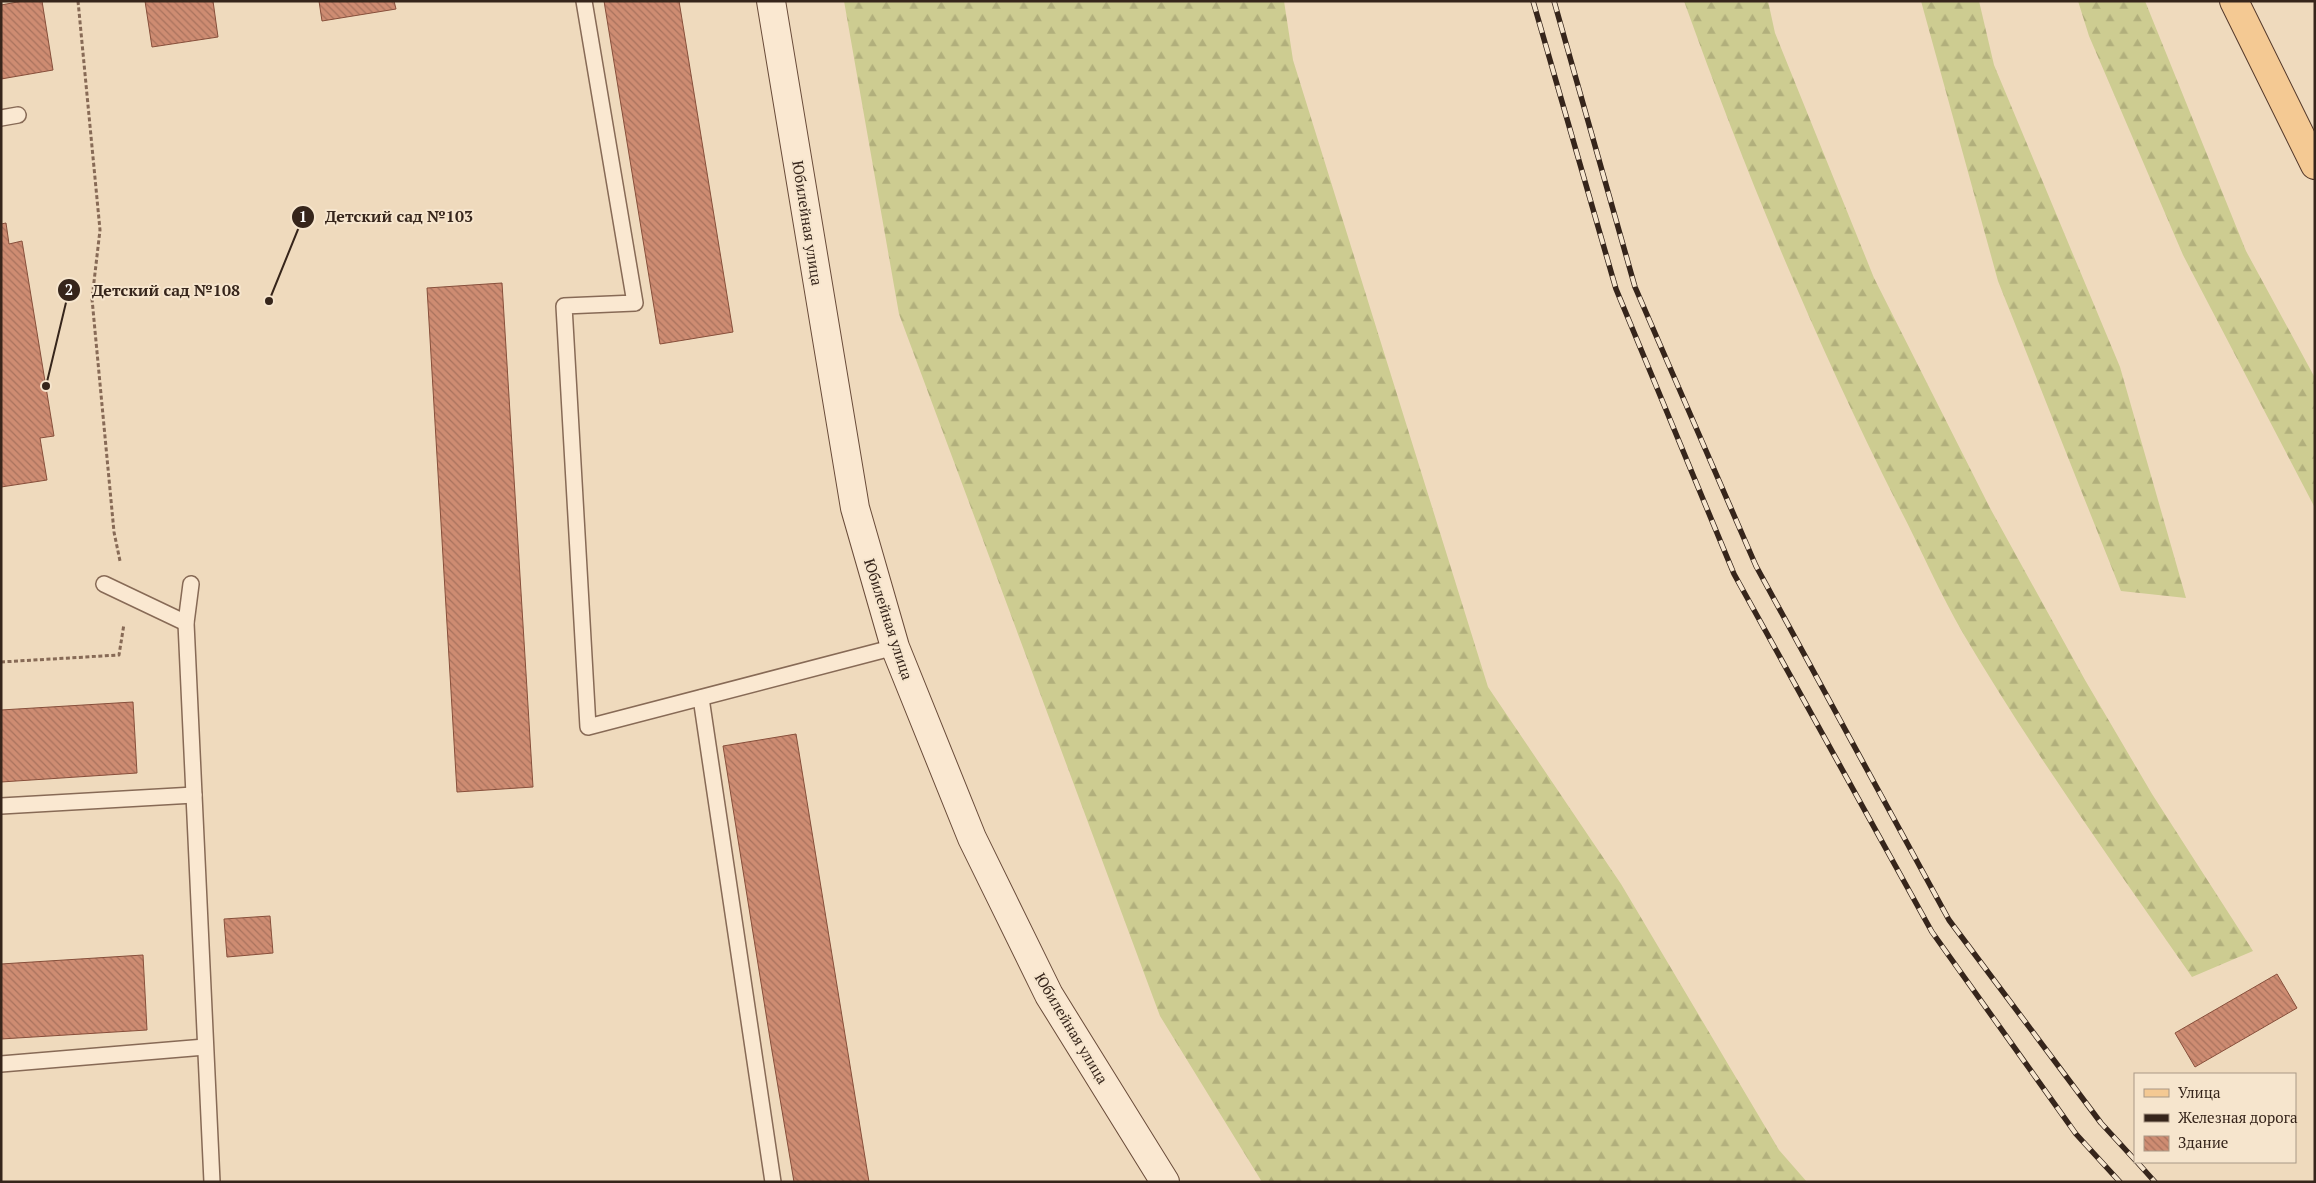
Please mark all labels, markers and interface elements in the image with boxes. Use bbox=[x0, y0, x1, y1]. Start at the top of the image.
street label: Юбилейная улица bbox=[788, 159, 828, 287]
callout: Детский сад №103 bbox=[290, 201, 483, 232]
text: Детский сад №103 bbox=[325, 205, 473, 227]
text: 1 bbox=[299, 206, 307, 226]
callout: Детский сад №108 bbox=[57, 274, 250, 305]
text: 2 bbox=[65, 279, 73, 299]
text: Детский сад №108 bbox=[92, 279, 240, 301]
street label: Юбилейная улица bbox=[860, 556, 918, 683]
street label: Юбилейная улица bbox=[1031, 969, 1113, 1088]
legend bbox=[2134, 1073, 2296, 1163]
text: Улица bbox=[2178, 1082, 2221, 1102]
text: Железная дорога bbox=[2178, 1107, 2298, 1127]
text: Здание bbox=[2178, 1132, 2228, 1152]

